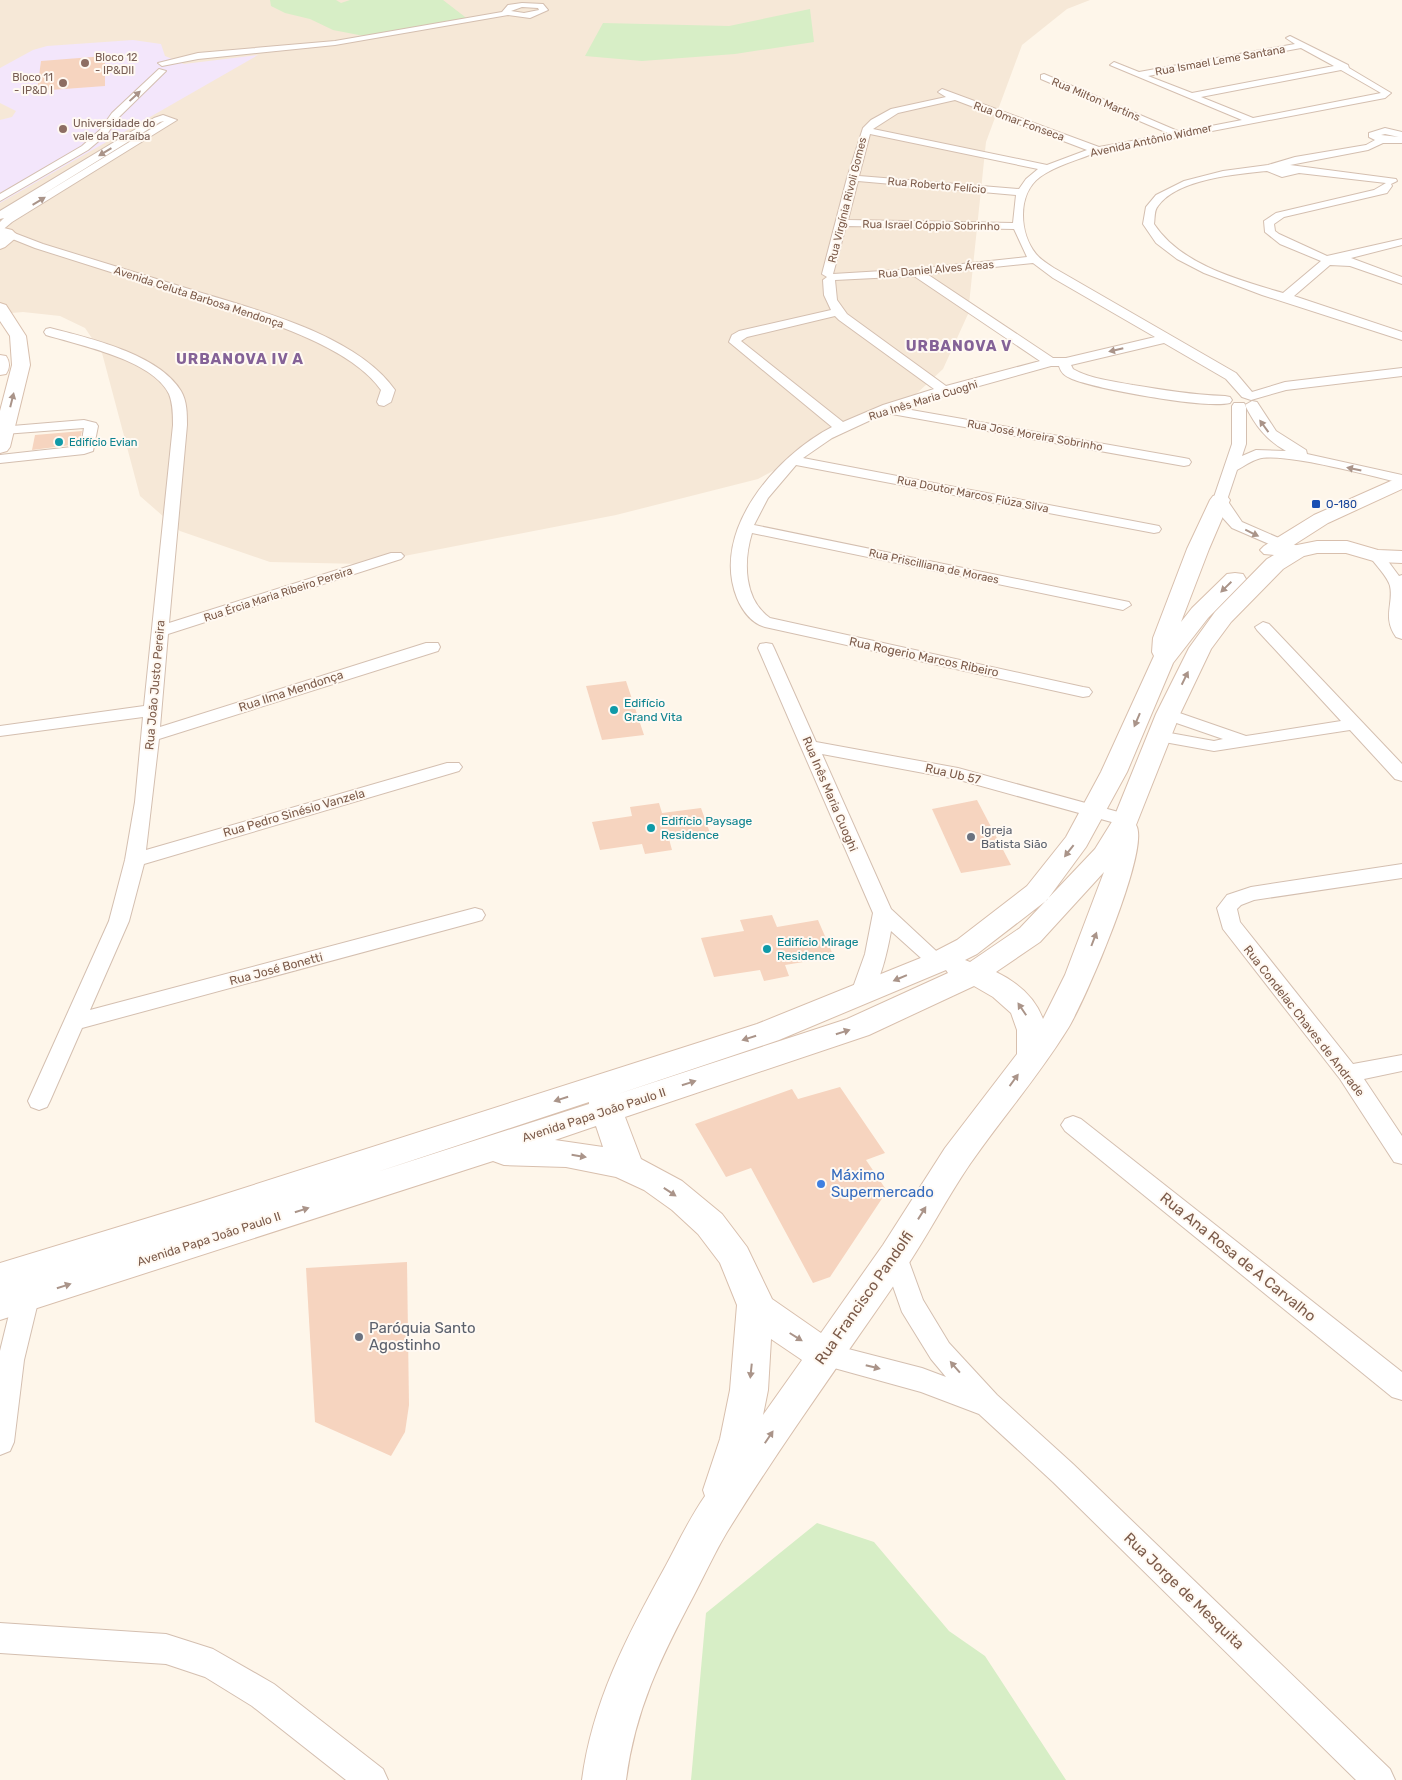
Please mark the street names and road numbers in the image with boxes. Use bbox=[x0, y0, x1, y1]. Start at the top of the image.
street label: Rua Ismael Leme Santana bbox=[1154, 43, 1286, 78]
street label: Rua Milton Martins bbox=[1050, 75, 1142, 124]
street label: Rua Omar Fonseca bbox=[972, 99, 1066, 144]
street label: Avenida Antônio Widmer bbox=[1089, 121, 1214, 160]
street label: Rua Virgínia Rivoli Gomes bbox=[826, 136, 869, 264]
street label: Rua Roberto Felício bbox=[887, 175, 987, 196]
street label: Rua Israel Cóppio Sobrinho bbox=[862, 218, 1000, 233]
street label: Rua Daniel Alves Áreas bbox=[878, 258, 995, 281]
street label: Avenida Celuta Barbosa Mendonça bbox=[112, 264, 285, 331]
street label: Rua Inês Maria Cuoghi bbox=[867, 378, 979, 423]
street label: Rua José Moreira Sobrinho bbox=[966, 417, 1104, 454]
street label: Rua Doutor Marcos Fiúza Silva bbox=[896, 473, 1050, 516]
street label: Rua Priscilliana de Moraes bbox=[868, 546, 1001, 587]
street label: Rua Ércia Maria Ribeiro Pereira bbox=[202, 564, 354, 625]
street label: Rua João Justo Pereira bbox=[142, 619, 168, 751]
street label: Rua Rogerio Marcos Ribeiro bbox=[848, 634, 1000, 680]
street label: Rua Ilma Mendonça bbox=[237, 667, 345, 715]
street label: Rua Inês Maria Cuoghi bbox=[799, 734, 861, 854]
street label: Rua Ub 57 bbox=[924, 761, 982, 787]
street label: Rua Pedro Sinésio Vanzela bbox=[222, 786, 366, 840]
street label: Rua Condelac Chaves de Andrade bbox=[1241, 943, 1367, 1099]
street label: Rua José Bonetti bbox=[228, 950, 324, 988]
street label: Avenida Papa João Paulo II bbox=[520, 1085, 668, 1145]
street label: Rua Ana Rosa de A Carvalho bbox=[1157, 1189, 1319, 1325]
street label: Avenida Papa João Paulo II bbox=[135, 1209, 283, 1269]
street label: Rua Francisco Pandolfi bbox=[811, 1228, 917, 1368]
street label: Rua Jorge de Mesquita bbox=[1120, 1529, 1248, 1653]

